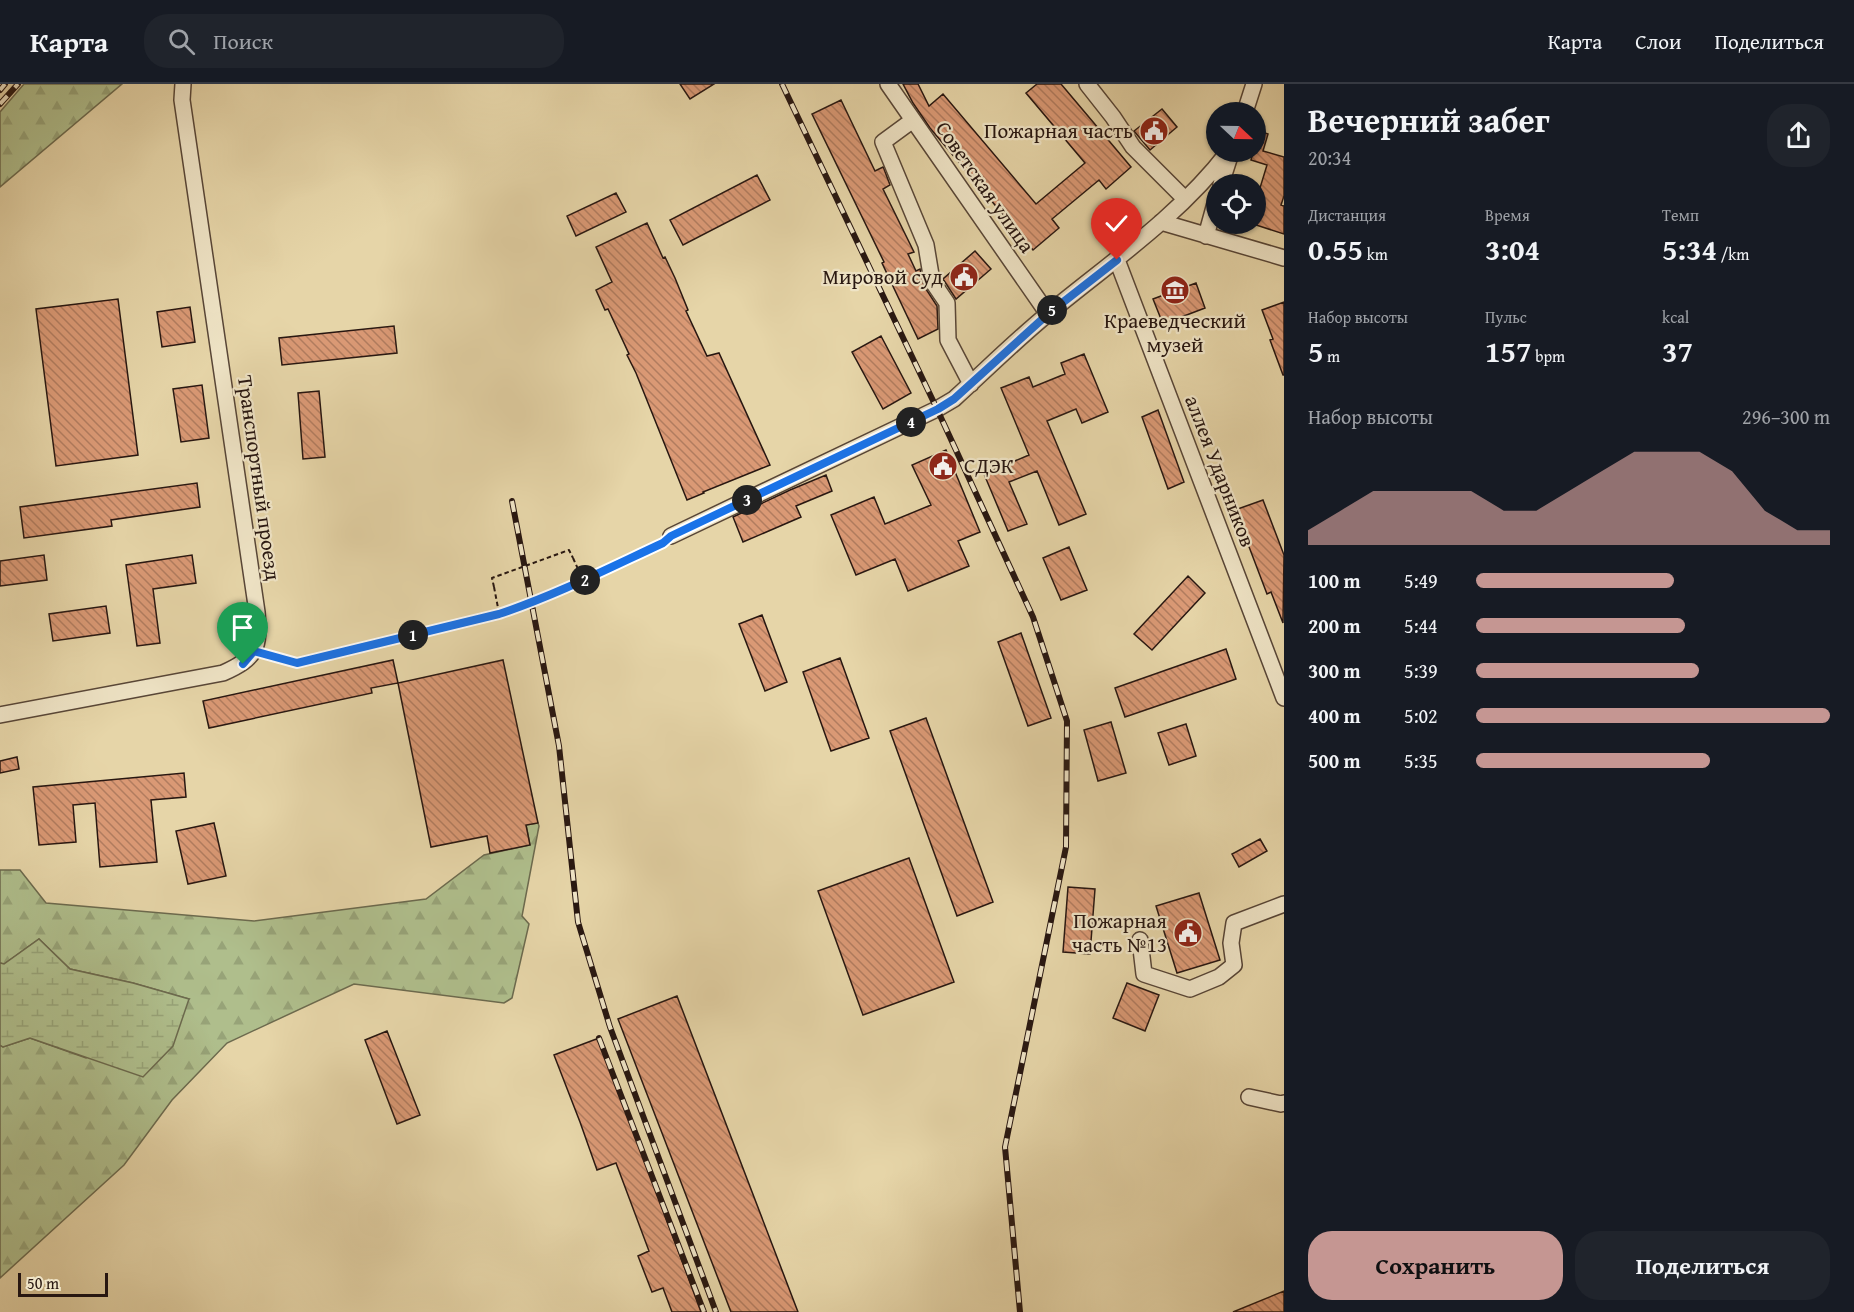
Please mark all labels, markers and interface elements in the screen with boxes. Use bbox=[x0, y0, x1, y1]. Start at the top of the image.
search box bbox=[144, 14, 564, 68]
text: Карта bbox=[30, 21, 108, 62]
icon: search bbox=[165, 25, 198, 58]
text: Поиск bbox=[213, 25, 273, 57]
text: Карта bbox=[1548, 26, 1602, 57]
text: Слои bbox=[1635, 26, 1681, 57]
text: Поделиться bbox=[1714, 26, 1824, 57]
text: Вечерний забег bbox=[1308, 96, 1550, 144]
north arrow bbox=[1206, 102, 1266, 162]
map controls bbox=[1206, 102, 1266, 234]
button: share bbox=[1767, 104, 1830, 167]
street label: Советская улица bbox=[928, 114, 1042, 259]
place label: Пожарная часть bbox=[984, 115, 1133, 146]
public building icon: Пожарная часть bbox=[1138, 115, 1170, 147]
text: 20:34 bbox=[1308, 143, 1351, 172]
button: locate bbox=[1206, 174, 1266, 234]
pin bbox=[1091, 198, 1142, 260]
text: Дистанция bbox=[1308, 203, 1386, 227]
text: Время bbox=[1485, 203, 1530, 227]
text: Темп bbox=[1662, 203, 1699, 227]
icon: check bbox=[1100, 207, 1133, 240]
text: 0.55 bbox=[1308, 227, 1363, 271]
text: 3:04 bbox=[1485, 227, 1540, 271]
text: 5:34 bbox=[1662, 227, 1717, 271]
text: km bbox=[1363, 242, 1388, 266]
text: /km bbox=[1717, 242, 1749, 266]
place label: Мировой суд bbox=[822, 261, 944, 292]
public building icon: Мировой суд bbox=[948, 261, 980, 293]
museum icon: Краеведческий музей bbox=[1159, 274, 1191, 306]
pin: 5 bbox=[1037, 295, 1067, 325]
text: 5 bbox=[1048, 298, 1056, 322]
place label: Краеведческий музей bbox=[1104, 305, 1246, 360]
text: Набор высоты bbox=[1308, 305, 1408, 329]
text: Пульс bbox=[1485, 305, 1527, 329]
text: kcal bbox=[1662, 305, 1689, 329]
text: 5 bbox=[1308, 329, 1324, 373]
text: 157 bbox=[1485, 329, 1532, 373]
text: 37 bbox=[1662, 329, 1693, 373]
text: m bbox=[1324, 344, 1340, 368]
text: bpm bbox=[1532, 344, 1565, 368]
street label: Транспортный проезд bbox=[230, 373, 289, 583]
street label: аллея Ударников bbox=[1177, 390, 1264, 551]
text: Набор высоты bbox=[1308, 402, 1433, 431]
text: 296–300 m bbox=[1742, 402, 1830, 431]
pin: 4 bbox=[896, 407, 926, 437]
text: 4 bbox=[907, 410, 915, 434]
public building icon: СДЭК bbox=[927, 450, 959, 482]
place label: СДЭК bbox=[964, 450, 1014, 481]
pin: 3 bbox=[732, 485, 762, 515]
text: 3 bbox=[743, 488, 751, 512]
pin: 2 bbox=[570, 565, 600, 595]
text: 100 m bbox=[1308, 566, 1361, 595]
text: 5:49 bbox=[1404, 566, 1438, 595]
text: 2 bbox=[581, 568, 589, 592]
pin bbox=[217, 602, 268, 664]
icon: arrive bbox=[226, 611, 259, 644]
text: 200 m bbox=[1308, 611, 1361, 640]
text: 5:44 bbox=[1404, 611, 1438, 640]
pin: 1 bbox=[398, 620, 428, 650]
text: 1 bbox=[409, 623, 417, 647]
text: 300 m bbox=[1308, 656, 1361, 685]
text: 5:39 bbox=[1404, 656, 1438, 685]
text: 400 m bbox=[1308, 701, 1361, 730]
text: 5:02 bbox=[1404, 701, 1438, 730]
text: 500 m bbox=[1308, 746, 1361, 775]
text: 5:35 bbox=[1404, 746, 1438, 775]
place label: Пожарная часть №13 bbox=[1072, 905, 1167, 960]
public building icon: Пожарная часть №13 bbox=[1172, 917, 1204, 949]
button: Сохранить bbox=[1308, 1231, 1563, 1300]
button: Поделиться bbox=[1575, 1231, 1830, 1300]
scale bar bbox=[18, 1270, 108, 1298]
text: 50 m bbox=[27, 1271, 59, 1295]

